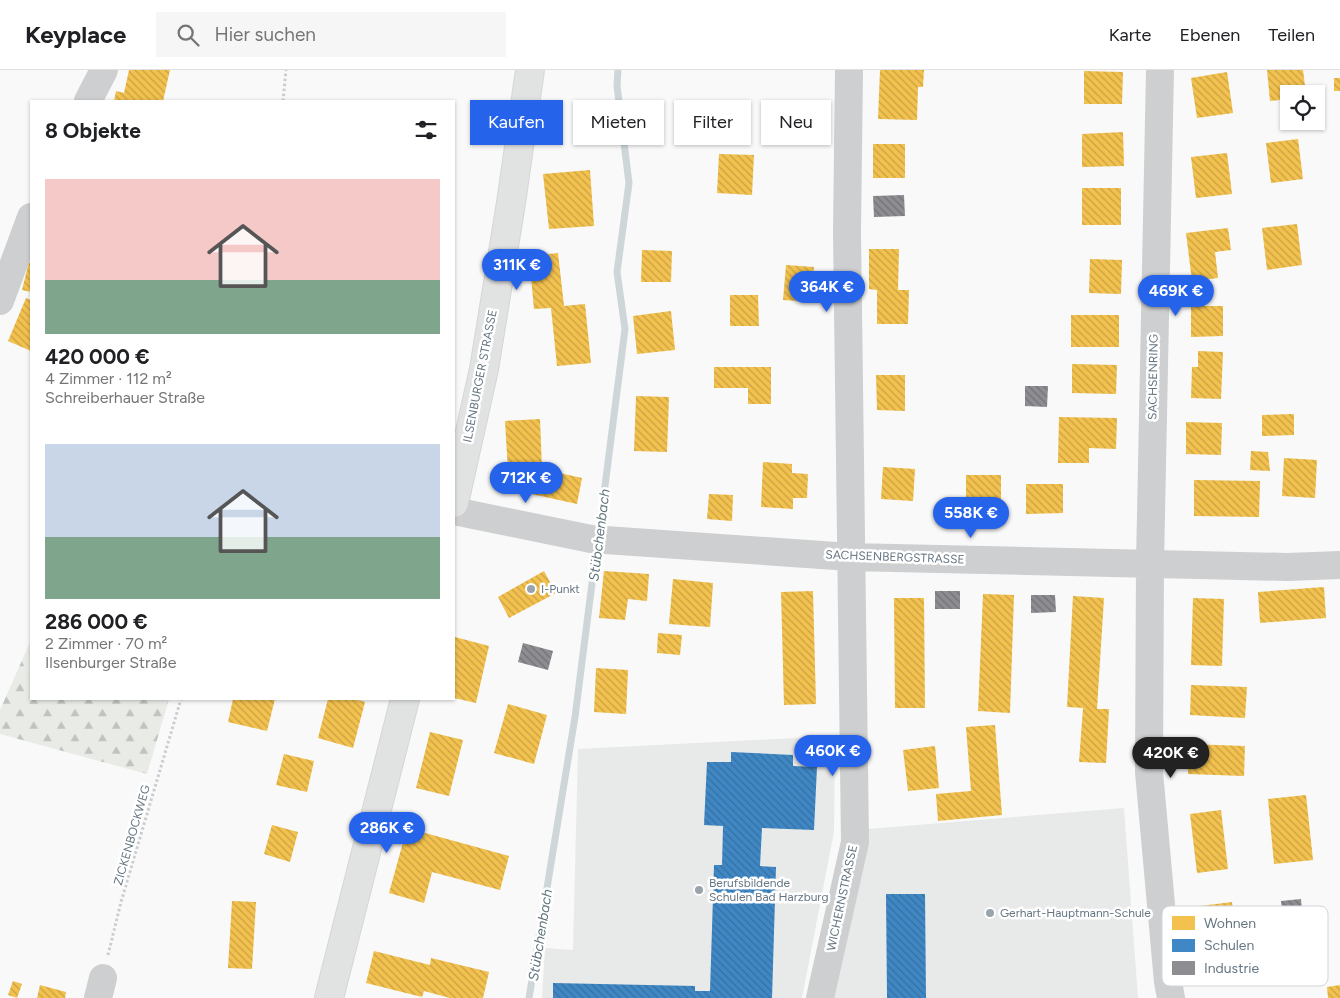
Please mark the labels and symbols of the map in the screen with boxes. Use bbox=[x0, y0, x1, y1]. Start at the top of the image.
pin: 311K € bbox=[476, 248, 558, 291]
pin: 364K € bbox=[786, 270, 868, 313]
pin: 469K € bbox=[1135, 274, 1217, 317]
street label: ILSENBURGER STRASSE bbox=[460, 309, 500, 443]
street label: SACHSENRING bbox=[1145, 334, 1161, 420]
pin: 712K € bbox=[485, 462, 567, 504]
water label: Stübchenbach bbox=[585, 488, 614, 582]
pin: 558K € bbox=[930, 496, 1012, 539]
street label: SACHSENBERGSTRASSE bbox=[825, 548, 965, 566]
place label: I-Punkt bbox=[541, 582, 580, 596]
marker: I-Punkt bbox=[525, 583, 537, 595]
pin: 460K € bbox=[792, 734, 874, 777]
pin: 420K € bbox=[1130, 736, 1212, 779]
street label: ZICKENBOCKWEG bbox=[111, 783, 153, 887]
pin: 286K € bbox=[346, 812, 428, 854]
street label: WICHERNSTRASSE bbox=[824, 844, 860, 952]
place label: Berufsbildende Schulen Bad Harzburg bbox=[709, 876, 828, 904]
marker: Berufsbildende Schulen Bad Harzburg bbox=[693, 884, 705, 896]
water label: Stübchenbach bbox=[525, 888, 556, 982]
place label: Gerhart-Hauptmann-Schule bbox=[1000, 906, 1151, 920]
legend bbox=[1162, 906, 1328, 986]
marker: Gerhart-Hauptmann-Schule bbox=[984, 907, 996, 919]
text: Wohnen bbox=[1204, 915, 1256, 932]
text: Schulen bbox=[1204, 937, 1255, 954]
text: Industrie bbox=[1204, 960, 1259, 977]

